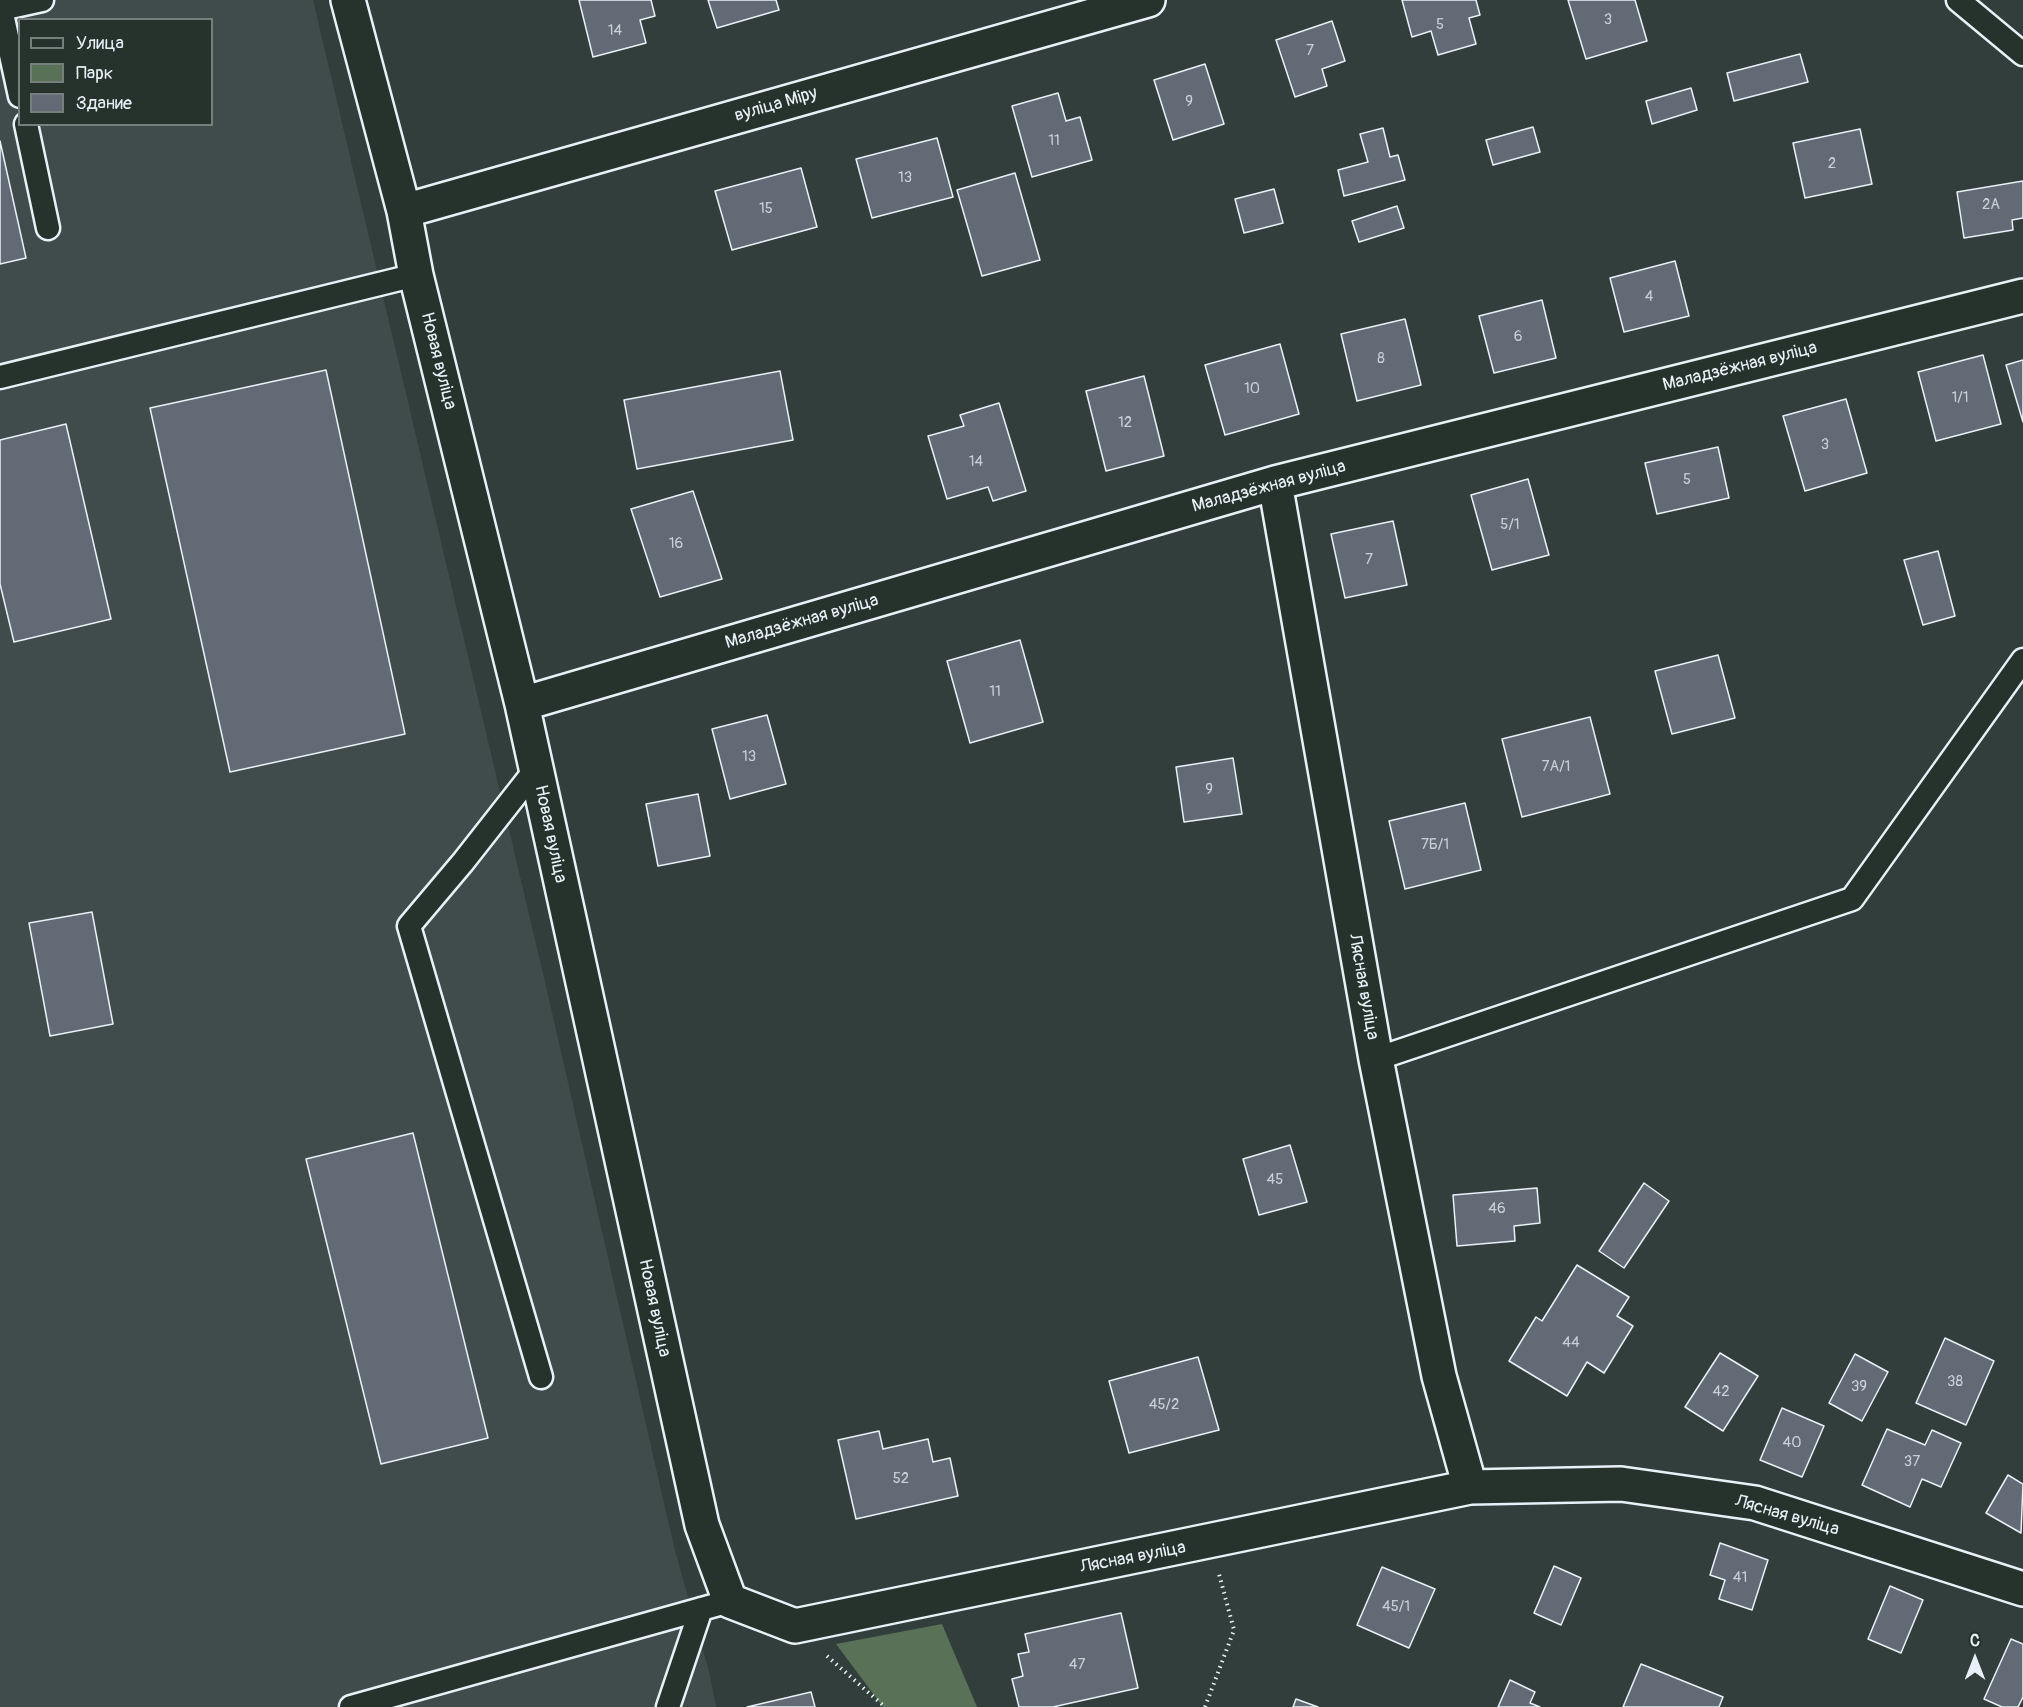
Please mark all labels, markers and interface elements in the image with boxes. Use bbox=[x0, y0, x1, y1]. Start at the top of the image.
house number: 3 bbox=[1604, 11, 1612, 29]
house number: 5 bbox=[1436, 16, 1444, 34]
legend bbox=[18, 18, 213, 126]
house number: 14 bbox=[608, 22, 622, 40]
text: Улица bbox=[76, 32, 124, 55]
house number: 7 bbox=[1306, 42, 1314, 60]
text: Парк bbox=[76, 62, 113, 85]
street label: вуліца Міру bbox=[732, 83, 820, 127]
text: Здание bbox=[76, 92, 132, 115]
house number: 9 bbox=[1185, 93, 1193, 111]
house number: 11 bbox=[1048, 132, 1060, 150]
house number: 2 bbox=[1828, 155, 1836, 173]
house number: 13 bbox=[898, 169, 912, 187]
house number: 2А bbox=[1982, 196, 2000, 214]
house number: 15 bbox=[759, 200, 773, 218]
house number: 4 bbox=[1645, 288, 1653, 306]
street label: Новая вуліца bbox=[415, 310, 461, 412]
house number: 6 bbox=[1514, 328, 1522, 346]
street label: Маладзёжная вуліца bbox=[1661, 337, 1819, 397]
house number: 8 bbox=[1377, 350, 1385, 368]
house number: 10 bbox=[1244, 380, 1260, 398]
house number: 1/1 bbox=[1951, 389, 1969, 407]
house number: 12 bbox=[1118, 414, 1132, 432]
house number: 3 bbox=[1821, 436, 1829, 454]
house number: 14 bbox=[969, 453, 983, 471]
street label: Маладзёжная вуліца bbox=[1190, 456, 1348, 518]
house number: 5 bbox=[1683, 471, 1691, 489]
house number: 5/1 bbox=[1500, 516, 1520, 534]
house number: 16 bbox=[669, 535, 683, 553]
house number: 7 bbox=[1365, 551, 1373, 569]
street label: Маладзёжная вуліца bbox=[723, 590, 881, 654]
house number: 11 bbox=[989, 683, 1001, 701]
house number: 13 bbox=[742, 748, 756, 766]
house number: 7A/1 bbox=[1542, 758, 1570, 776]
house number: 9 bbox=[1205, 781, 1213, 799]
street label: Новая вуліца bbox=[529, 783, 571, 885]
house number: 7Б/1 bbox=[1421, 836, 1449, 854]
street label: Лясная вуліца bbox=[1343, 932, 1383, 1042]
house number: 45 bbox=[1267, 1171, 1283, 1189]
house number: 46 bbox=[1488, 1200, 1506, 1218]
street label: Новая вуліца bbox=[633, 1257, 675, 1359]
house number: 44 bbox=[1562, 1334, 1580, 1352]
house number: 38 bbox=[1947, 1373, 1963, 1391]
house number: 39 bbox=[1851, 1378, 1867, 1396]
house number: 42 bbox=[1712, 1383, 1730, 1401]
house number: 45/2 bbox=[1149, 1396, 1179, 1414]
house number: 40 bbox=[1783, 1434, 1801, 1452]
house number: 37 bbox=[1904, 1453, 1920, 1471]
house number: 52 bbox=[893, 1470, 909, 1488]
street label: Лясная вуліца bbox=[1733, 1491, 1841, 1541]
street label: Лясная вуліца bbox=[1078, 1537, 1188, 1579]
house number: 41 bbox=[1733, 1569, 1747, 1587]
house number: 45/1 bbox=[1382, 1598, 1410, 1616]
north arrow bbox=[1945, 1629, 2005, 1689]
text: С bbox=[1970, 1631, 1980, 1651]
house number: 47 bbox=[1069, 1656, 1085, 1674]

